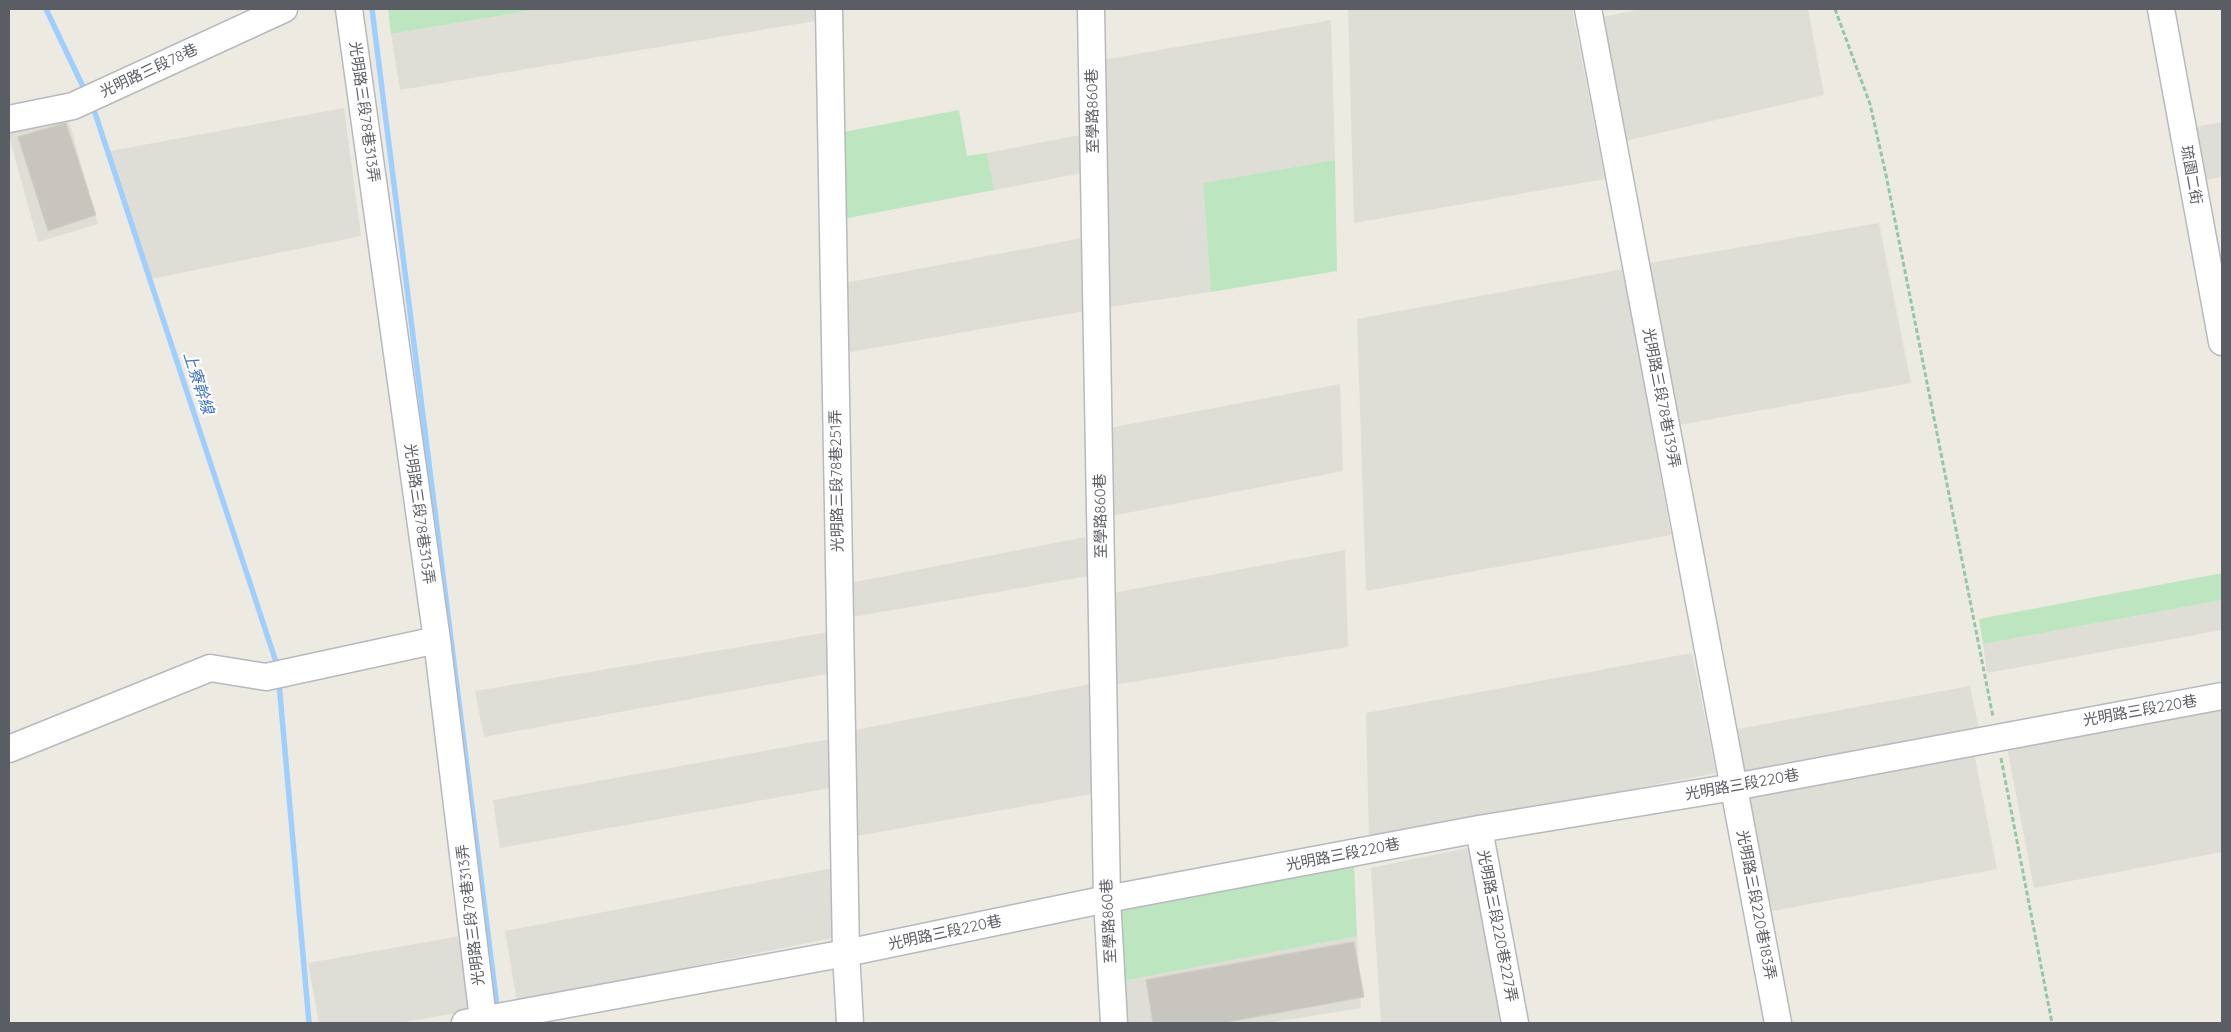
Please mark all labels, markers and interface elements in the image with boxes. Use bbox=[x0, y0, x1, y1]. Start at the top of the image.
street label: 光明路三段78巷 bbox=[97, 40, 201, 102]
street label: 光明路三段78巷313弄 bbox=[345, 40, 383, 184]
street label: 至學路860巷 bbox=[1083, 68, 1103, 154]
street label: 琉園二街 bbox=[2177, 144, 2205, 206]
street label: 光明路三段78巷139弄 bbox=[1639, 326, 1683, 470]
water label: 上寮幹線 bbox=[179, 350, 217, 416]
street label: 光明路三段78巷251弄 bbox=[827, 409, 847, 553]
street label: 光明路三段78巷313弄 bbox=[400, 442, 438, 586]
street label: 至學路860巷 bbox=[1091, 473, 1111, 559]
street label: 光明路三段220巷 bbox=[2082, 692, 2198, 730]
street label: 光明路三段220巷 bbox=[1684, 766, 1800, 804]
street label: 光明路三段220巷183弄 bbox=[1733, 829, 1779, 981]
street label: 光明路三段220巷 bbox=[1285, 835, 1401, 875]
street label: 光明路三段78巷313弄 bbox=[453, 843, 489, 987]
street label: 光明路三段220巷227弄 bbox=[1473, 848, 1521, 1004]
street label: 至學路860巷 bbox=[1098, 878, 1120, 964]
street label: 光明路三段220巷 bbox=[887, 912, 1003, 954]

